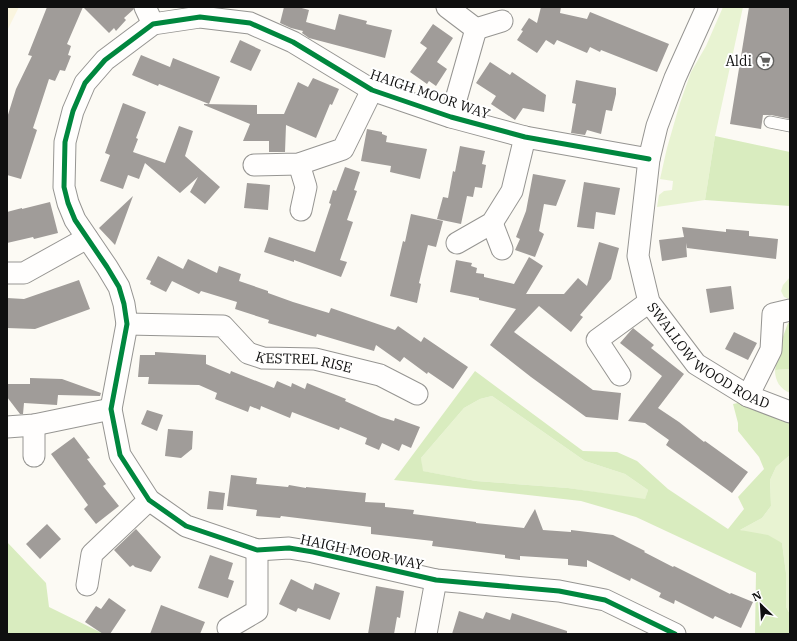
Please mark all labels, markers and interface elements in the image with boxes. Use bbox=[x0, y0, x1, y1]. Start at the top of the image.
supermarket icon: Aldi bbox=[755, 51, 775, 71]
place label: Aldi bbox=[725, 52, 752, 70]
street label: HAIGH MOOR WAY bbox=[368, 65, 492, 123]
street label: SWALLOW WOOD ROAD bbox=[643, 299, 772, 412]
street label: KESTREL RISE bbox=[253, 347, 354, 377]
street label: HAIGH MOOR WAY bbox=[299, 530, 425, 574]
north arrow bbox=[741, 585, 781, 625]
text: N bbox=[750, 588, 764, 604]

